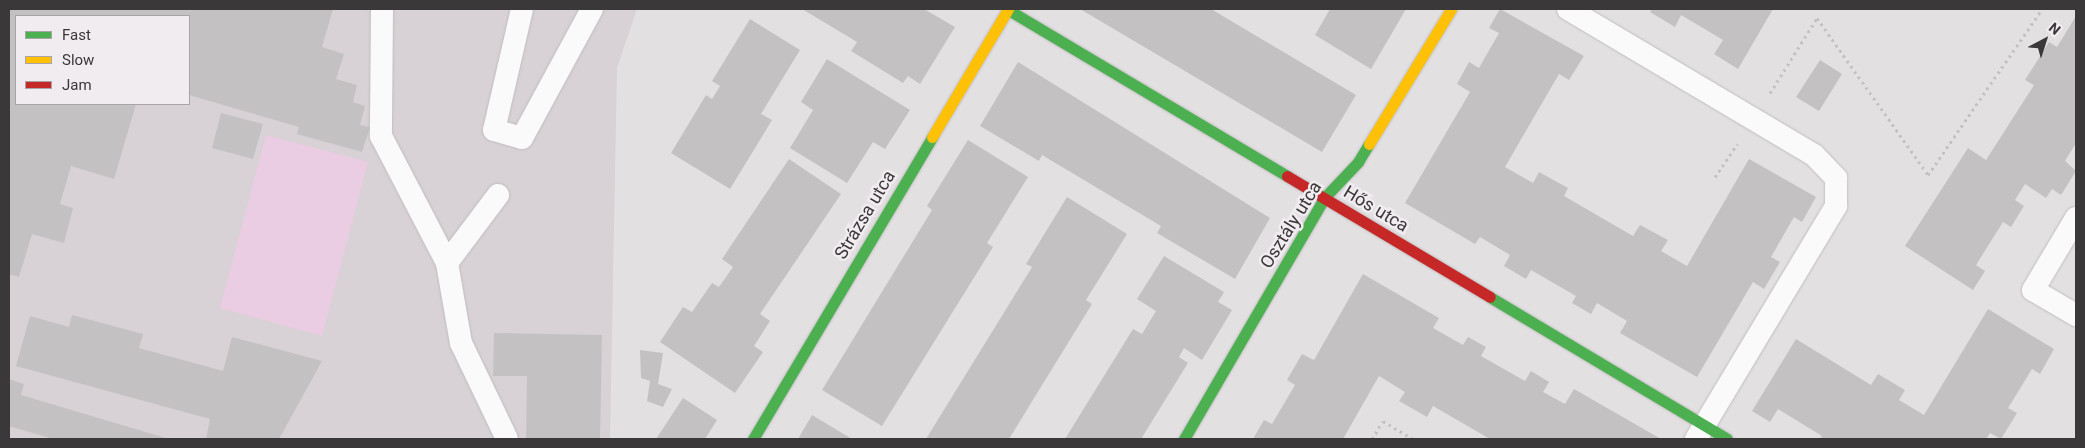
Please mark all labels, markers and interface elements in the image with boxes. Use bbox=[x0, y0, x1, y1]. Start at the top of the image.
legend bbox=[15, 15, 190, 105]
north arrow bbox=[2020, 15, 2070, 65]
text: N bbox=[2046, 19, 2064, 38]
text: Fast bbox=[62, 26, 91, 44]
text: Slow bbox=[62, 51, 94, 69]
text: Jam bbox=[62, 76, 92, 94]
street label: Strázsa utca bbox=[830, 167, 900, 263]
street label: Osztály utca bbox=[1256, 177, 1326, 273]
street label: Hős utca bbox=[1340, 181, 1412, 237]

